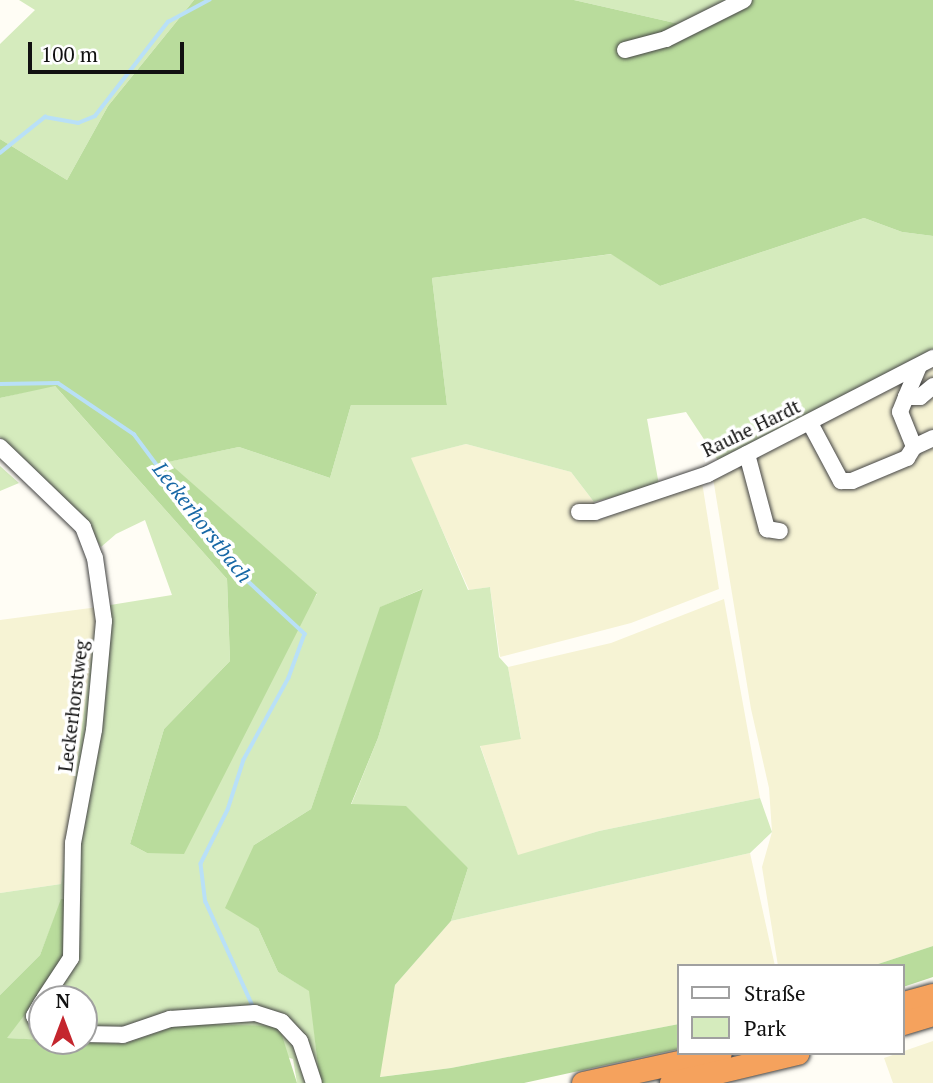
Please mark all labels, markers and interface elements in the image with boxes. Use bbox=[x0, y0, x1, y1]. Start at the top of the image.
scale bar bbox=[32, 28, 187, 72]
text: 100 m bbox=[41, 40, 98, 68]
street label: Rauhe Hardt bbox=[698, 394, 804, 462]
water label: Leckerhorstbach bbox=[148, 457, 258, 587]
street label: Leckerhorstweg bbox=[54, 639, 92, 773]
legend bbox=[678, 964, 905, 1055]
text: Straße bbox=[744, 979, 806, 1007]
north arrow bbox=[28, 985, 98, 1055]
text: N bbox=[56, 988, 70, 1013]
text: Park bbox=[744, 1014, 786, 1042]

